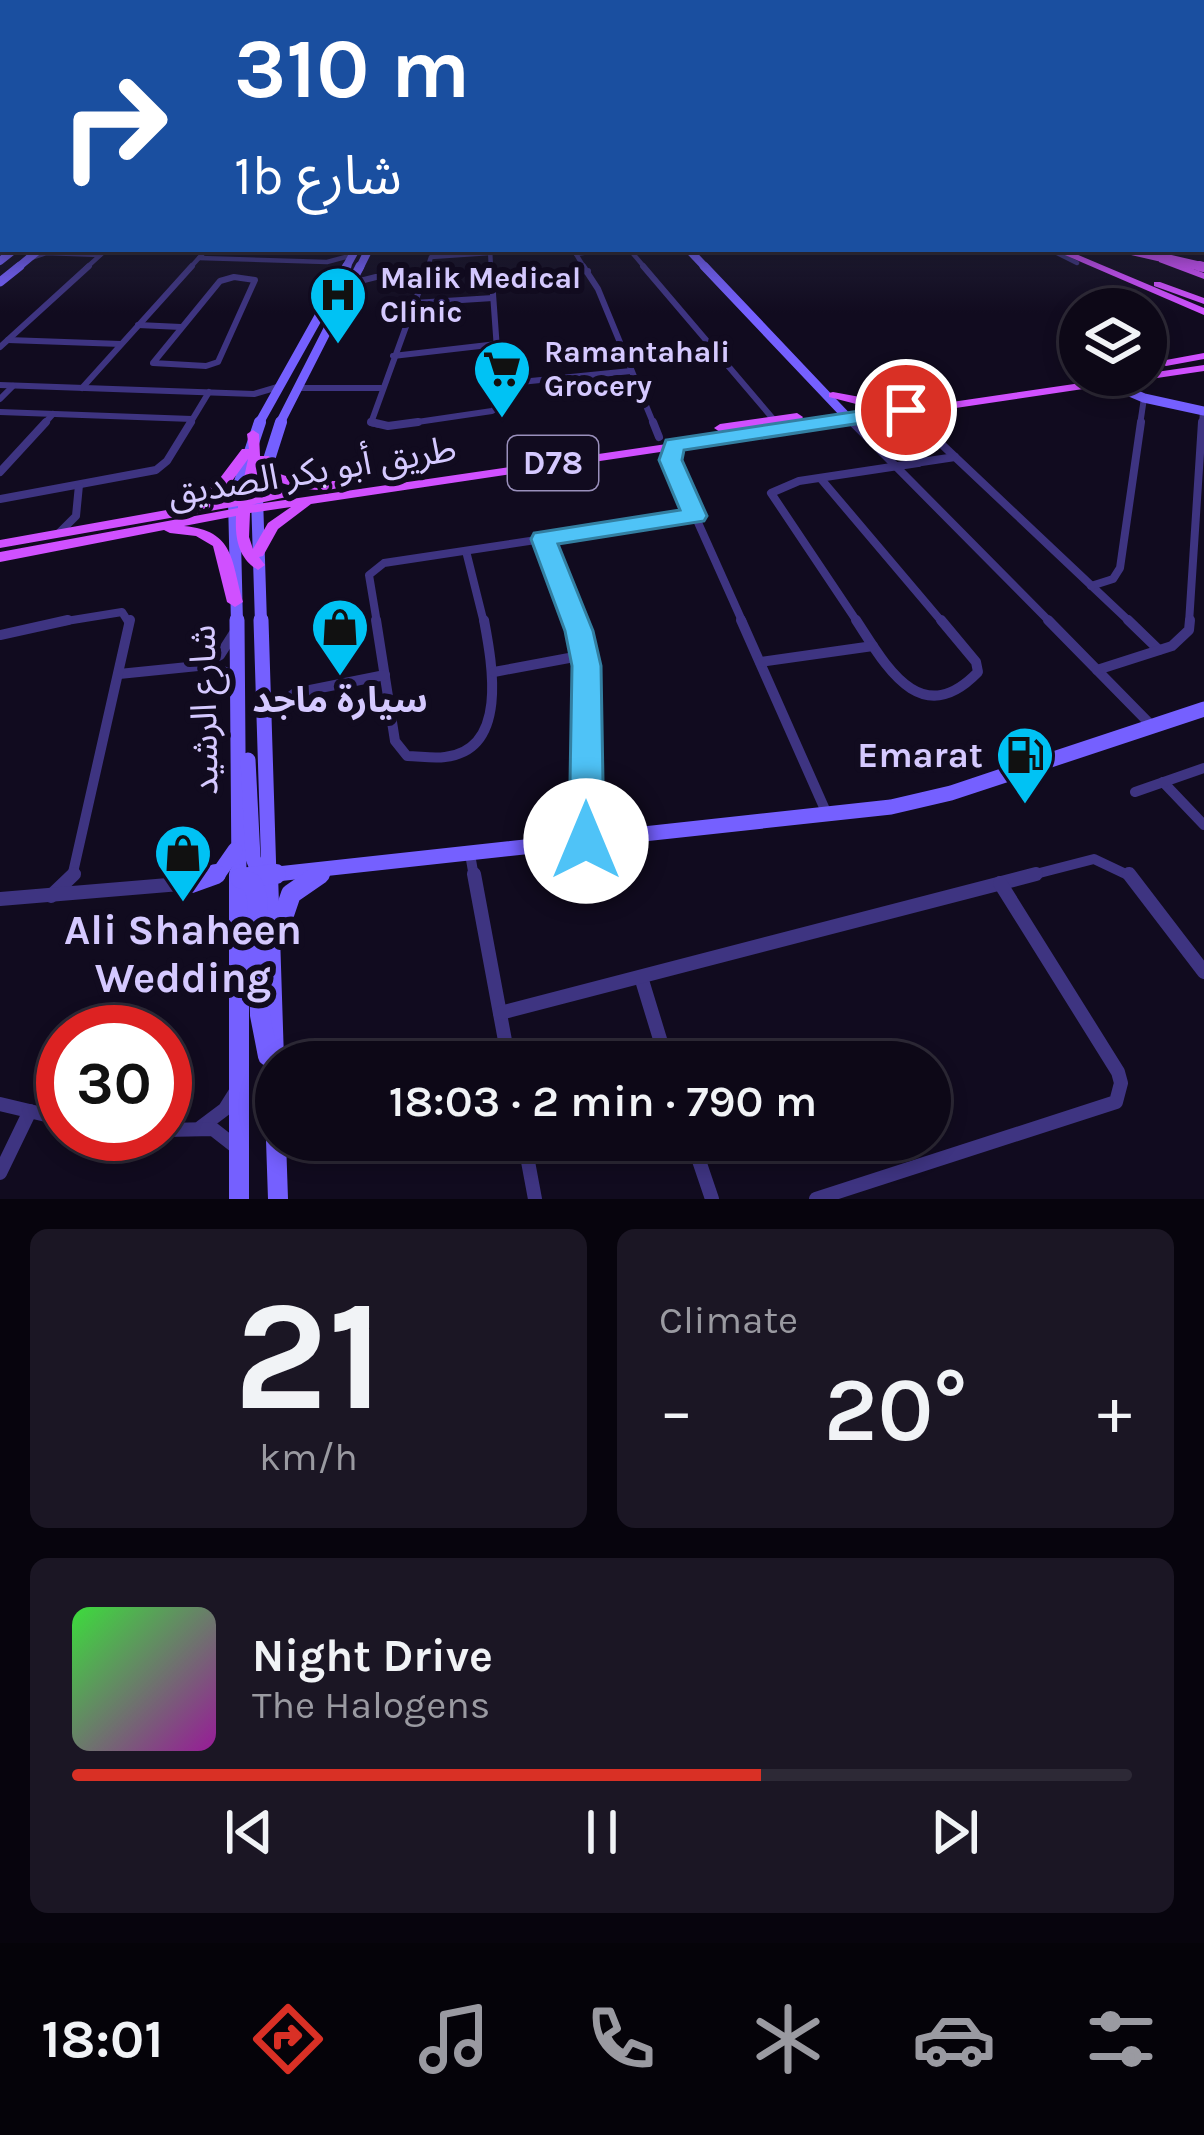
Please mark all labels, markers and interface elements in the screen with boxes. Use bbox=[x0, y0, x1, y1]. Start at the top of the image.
text: 310 m bbox=[234, 20, 470, 118]
icon: right bbox=[36, 48, 192, 204]
text: 1b شارع bbox=[234, 144, 402, 208]
place label: Malik Medical Clinic bbox=[380, 260, 581, 330]
hospital icon: Malik Medical Clinic bbox=[307, 264, 369, 346]
map controls bbox=[1059, 288, 1167, 396]
button: layers bbox=[1059, 288, 1167, 396]
place label: Ramantahali Grocery bbox=[544, 334, 730, 404]
supermarket icon: Ramantahali Grocery bbox=[471, 338, 533, 420]
pin bbox=[855, 359, 957, 461]
icon: arrive bbox=[873, 377, 939, 443]
street label: طريق أبو بكر الصديق bbox=[165, 427, 459, 516]
road number: D78 bbox=[508, 436, 598, 490]
shop icon: سيارة ماجد bbox=[309, 596, 371, 678]
street label: شارع الرشيد bbox=[182, 624, 231, 796]
place label: سيارة ماجد bbox=[252, 679, 428, 721]
fuel station icon: Emarat bbox=[994, 724, 1056, 806]
place label: Emarat bbox=[857, 734, 983, 776]
position arrow bbox=[523, 778, 649, 904]
shop icon: Ali Shaheen Wedding bbox=[152, 822, 214, 904]
place label: Ali Shaheen Wedding bbox=[64, 905, 302, 1003]
speed limit sign: 30 bbox=[36, 1005, 192, 1161]
text: 18:03 · 2 min · 790 m bbox=[389, 1075, 817, 1127]
text: 21 bbox=[234, 1265, 384, 1447]
text: Climate bbox=[659, 1297, 798, 1343]
text: 20° bbox=[824, 1357, 967, 1463]
text: − bbox=[659, 1372, 694, 1450]
text: + bbox=[1097, 1372, 1132, 1450]
text: km/h bbox=[259, 1434, 358, 1480]
text: Night Drive bbox=[252, 1630, 493, 1682]
text: The Halogens bbox=[252, 1682, 490, 1728]
icon: previous bbox=[216, 1799, 282, 1865]
icon: pause bbox=[569, 1799, 635, 1865]
icon: next bbox=[922, 1799, 988, 1865]
icon: directions bbox=[246, 1997, 330, 2081]
icon: music bbox=[412, 1997, 496, 2081]
icon: phone bbox=[579, 1997, 663, 2081]
icon: climate bbox=[746, 1997, 830, 2081]
icon: car bbox=[912, 1997, 996, 2081]
icon: filters bbox=[1079, 1997, 1163, 2081]
text: 18:01 bbox=[41, 2007, 163, 2071]

